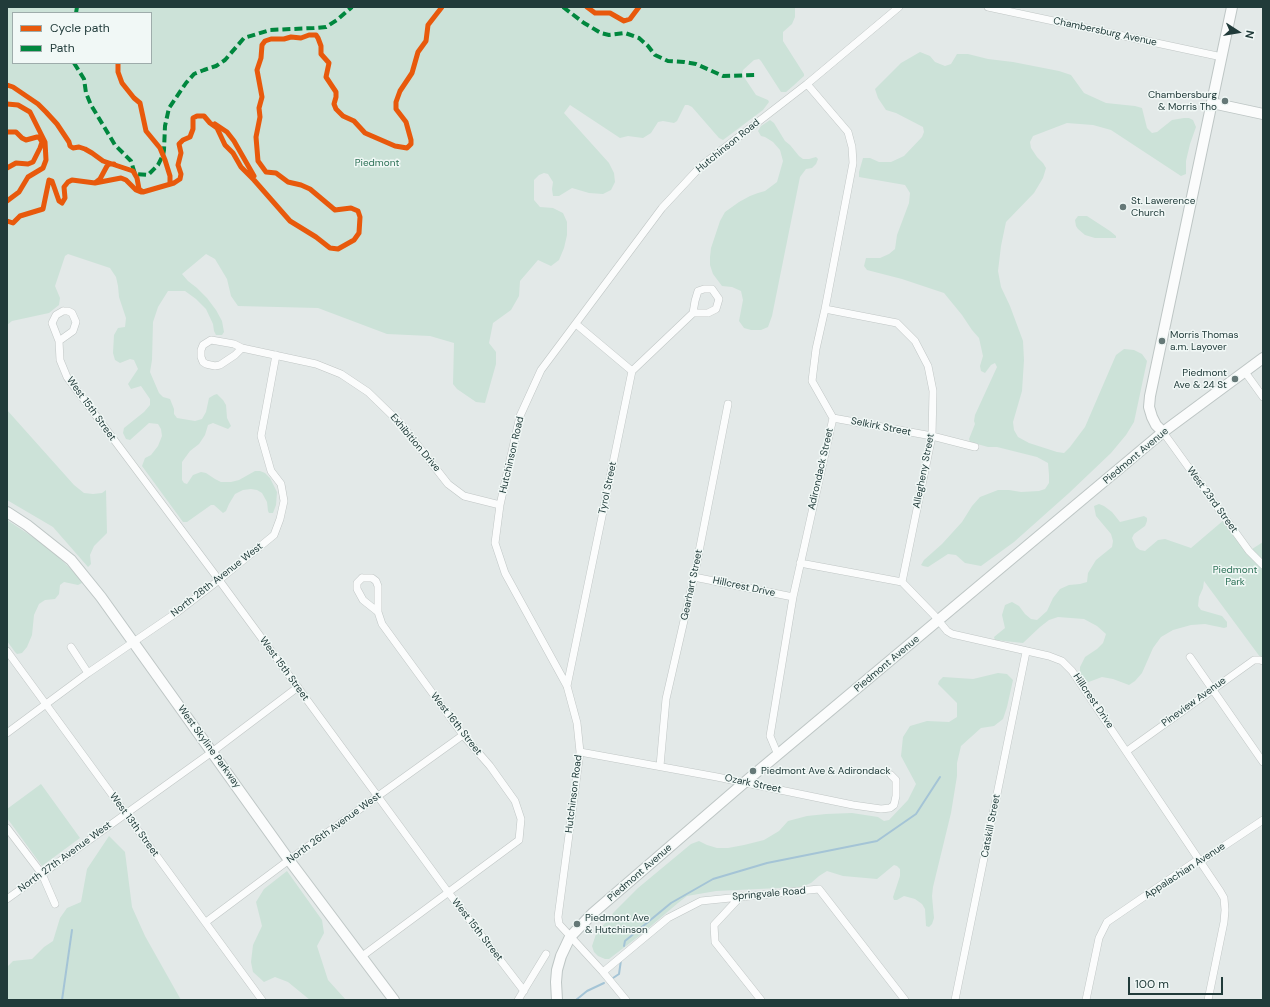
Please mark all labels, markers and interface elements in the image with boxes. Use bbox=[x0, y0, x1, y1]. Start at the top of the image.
legend bbox=[12, 12, 152, 64]
north arrow bbox=[1218, 12, 1258, 52]
street label: Chambersburg Avenue bbox=[1052, 15, 1158, 49]
text: Cycle path bbox=[50, 20, 110, 36]
text: N bbox=[1242, 29, 1257, 40]
text: Path bbox=[50, 40, 75, 56]
place label: Chambersburg & Morris Tho bbox=[1148, 89, 1217, 112]
marker: Chambersburg & Morris Tho bbox=[1220, 96, 1230, 106]
street label: Hutchinson Road bbox=[694, 117, 762, 175]
park label: Piedmont bbox=[355, 157, 399, 169]
place label: St. Lawerence Church bbox=[1131, 195, 1195, 218]
marker: St. Lawerence Church bbox=[1118, 202, 1128, 212]
place label: Morris Thomas a.m. Layover bbox=[1170, 329, 1238, 352]
marker: Morris Thomas a.m. Layover bbox=[1157, 336, 1167, 346]
place label: Piedmont Ave & 24 St bbox=[1173, 367, 1227, 390]
marker: Piedmont Ave & 24 St bbox=[1230, 374, 1240, 384]
street label: West 15th Street bbox=[64, 375, 118, 443]
street label: Exhibition Drive bbox=[387, 412, 443, 474]
street label: Hutchinson Road bbox=[497, 415, 527, 495]
street label: Selkirk Street bbox=[850, 415, 912, 439]
street label: Piedmont Avenue bbox=[1101, 425, 1171, 487]
street label: Adirondack Street bbox=[806, 427, 836, 511]
street label: Allegheny Street bbox=[911, 433, 937, 509]
street label: Tyrol Street bbox=[597, 461, 619, 515]
street label: West 23rd Street bbox=[1184, 465, 1240, 535]
street label: North 28th Avenue West bbox=[169, 540, 265, 620]
street label: Gearhart Street bbox=[679, 548, 705, 622]
park label: Piedmont Park bbox=[1213, 564, 1257, 588]
street label: Hillcrest Drive bbox=[712, 575, 776, 599]
street label: Piedmont Avenue bbox=[852, 633, 922, 695]
street label: West 15th Street bbox=[257, 635, 311, 703]
street label: Hillcrest Drive bbox=[1070, 671, 1116, 731]
street label: Pineview Avenue bbox=[1159, 675, 1229, 729]
street label: West 16th Street bbox=[428, 690, 484, 758]
street label: West Skyline Parkway bbox=[175, 703, 243, 791]
street label: Hutchinson Road bbox=[563, 754, 585, 834]
place label: Piedmont Ave & Adirondack bbox=[761, 765, 890, 777]
marker: Piedmont Ave & Adirondack bbox=[748, 766, 758, 776]
street label: Ozark Street bbox=[724, 772, 782, 796]
street label: North 26th Avenue West bbox=[285, 790, 383, 866]
street label: West 13th Street bbox=[107, 791, 161, 859]
street label: Catskill Street bbox=[979, 793, 1003, 859]
street label: North 27th Avenue West bbox=[16, 819, 114, 895]
street label: Appalachian Avenue bbox=[1142, 840, 1228, 902]
street label: Piedmont Avenue bbox=[605, 842, 675, 904]
street label: Springvale Road bbox=[732, 885, 806, 903]
street label: West 15th Street bbox=[449, 896, 505, 964]
place label: Piedmont Ave & Hutchinson bbox=[585, 912, 649, 936]
marker: Piedmont Ave & Hutchinson bbox=[572, 919, 582, 929]
scale bar bbox=[1130, 969, 1225, 995]
text: 100 m bbox=[1135, 976, 1169, 992]

